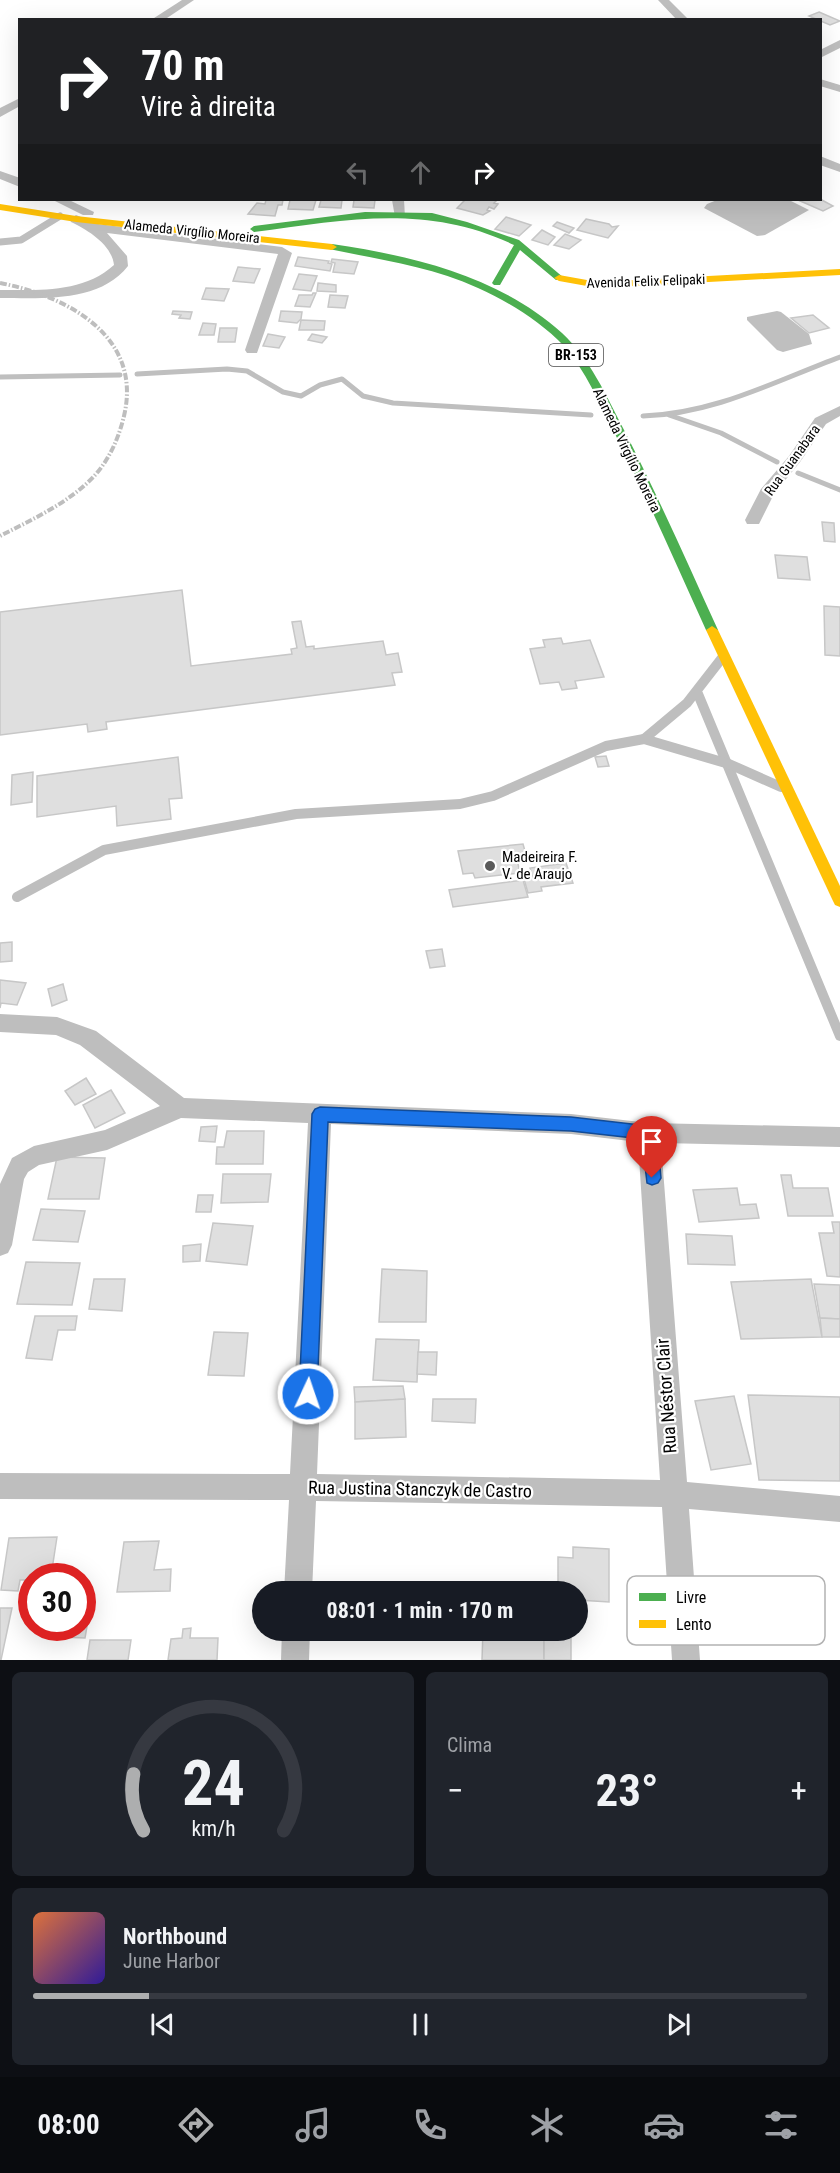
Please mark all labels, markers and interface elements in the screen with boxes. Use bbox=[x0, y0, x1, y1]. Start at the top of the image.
text: 70 m bbox=[141, 41, 224, 90]
icon: right bbox=[42, 42, 120, 120]
text: Vire à direita bbox=[141, 91, 276, 123]
icon: left bbox=[341, 156, 374, 189]
icon: ahead bbox=[404, 156, 437, 189]
icon: right bbox=[467, 156, 500, 189]
street label: Alameda Virgílio Moreira bbox=[123, 216, 261, 246]
street label: Avenida Felix Felipaki bbox=[586, 271, 706, 291]
road number: BR-153 bbox=[549, 344, 603, 366]
street label: Alameda Virgílio Moreira bbox=[590, 385, 664, 515]
street label: Rua Guanabara bbox=[761, 421, 823, 499]
place label: Madeireira F. V. de Araujo bbox=[502, 848, 578, 883]
marker: Madeireira F. V. de Araujo bbox=[483, 859, 497, 873]
pin bbox=[626, 1116, 677, 1178]
icon: arrive bbox=[635, 1125, 668, 1158]
street label: Rua Néstor Clair bbox=[651, 1337, 680, 1454]
position arrow bbox=[276, 1362, 340, 1426]
street label: Rua Justina Stanczyk de Castro bbox=[308, 1477, 532, 1501]
speed limit sign: 30 bbox=[18, 1563, 96, 1641]
legend bbox=[627, 1576, 825, 1645]
text: Livre bbox=[676, 1588, 706, 1607]
text: 08:01 · 1 min · 170 m bbox=[327, 1598, 513, 1623]
text: Lento bbox=[676, 1615, 711, 1634]
text: Clima bbox=[447, 1733, 492, 1757]
text: 24 bbox=[181, 1747, 245, 1820]
text: 23° bbox=[596, 1764, 659, 1817]
text: − bbox=[447, 1771, 464, 1810]
text: + bbox=[791, 1771, 807, 1810]
text: km/h bbox=[191, 1816, 235, 1841]
text: Northbound bbox=[123, 1924, 227, 1949]
text: June Harbor bbox=[123, 1949, 220, 1973]
icon: previous bbox=[146, 2008, 179, 2041]
icon: pause bbox=[404, 2008, 437, 2041]
icon: next bbox=[662, 2008, 695, 2041]
icon: directions bbox=[175, 2104, 217, 2146]
icon: music bbox=[292, 2104, 334, 2146]
icon: phone bbox=[409, 2104, 451, 2146]
icon: climate bbox=[526, 2104, 568, 2146]
icon: car bbox=[643, 2104, 685, 2146]
icon: filters bbox=[760, 2104, 802, 2146]
text: 08:00 bbox=[38, 2109, 100, 2141]

